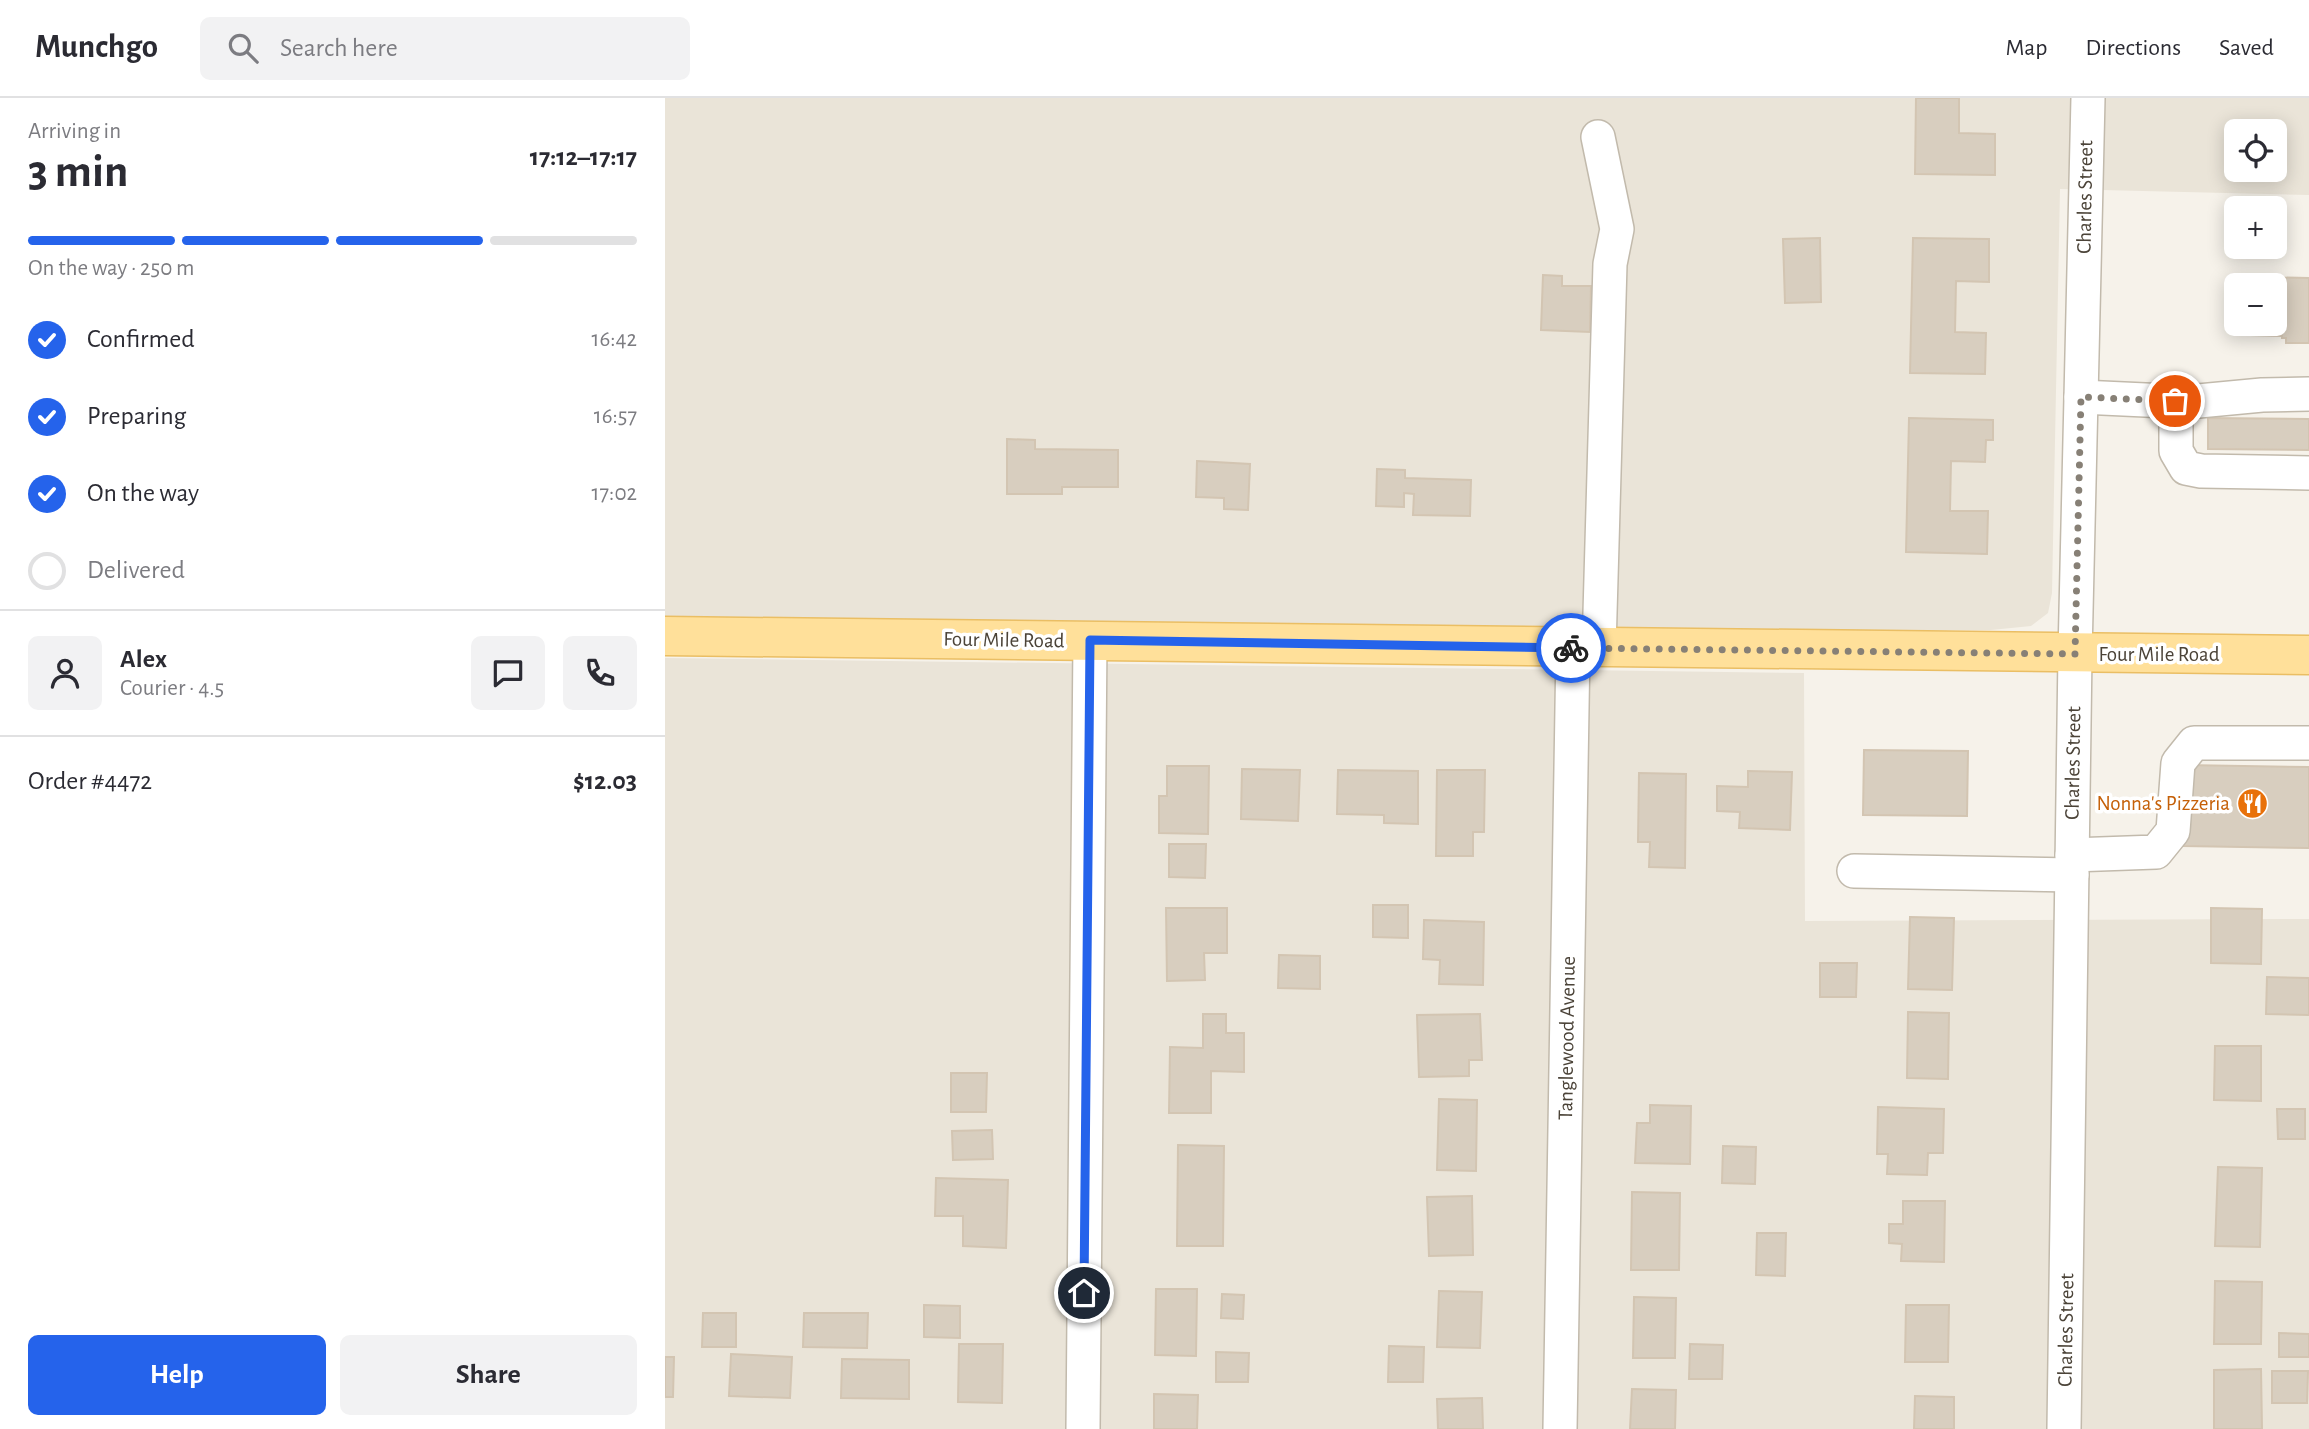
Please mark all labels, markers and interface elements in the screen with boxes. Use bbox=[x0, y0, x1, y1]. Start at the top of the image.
search box bbox=[200, 17, 690, 80]
icon: search bbox=[224, 29, 262, 67]
text: Munchgo bbox=[35, 31, 158, 64]
text: Search here bbox=[280, 35, 398, 61]
text: Map bbox=[2005, 36, 2047, 60]
text: Directions bbox=[2085, 36, 2181, 60]
text: Saved bbox=[2219, 36, 2274, 60]
map controls bbox=[2224, 119, 2287, 336]
button: locate bbox=[2224, 119, 2287, 182]
text: Arriving in bbox=[28, 120, 121, 143]
street label: Charles Street bbox=[2074, 140, 2096, 254]
text: 17:12–17:17 bbox=[530, 144, 637, 170]
text: 3 min bbox=[28, 149, 128, 195]
button: + bbox=[2224, 196, 2287, 259]
text: On the way · 250 m bbox=[28, 257, 195, 280]
button: − bbox=[2224, 273, 2287, 336]
icon: check bbox=[28, 321, 66, 359]
text: Confirmed bbox=[87, 326, 195, 352]
text: 16:42 bbox=[591, 328, 637, 351]
pin bbox=[2145, 371, 2205, 431]
icon: bag bbox=[2156, 382, 2194, 420]
icon: check bbox=[28, 398, 66, 436]
text: Preparing bbox=[87, 403, 186, 429]
text: 16:57 bbox=[594, 405, 637, 428]
icon: check bbox=[28, 475, 66, 513]
text: On the way bbox=[87, 480, 199, 506]
text: 17:02 bbox=[592, 482, 637, 505]
text: Delivered bbox=[87, 557, 185, 583]
courier bbox=[1536, 613, 1606, 683]
street label: Four Mile Road bbox=[943, 628, 1065, 652]
icon: bike bbox=[1552, 629, 1590, 667]
button: person bbox=[28, 636, 102, 710]
button: chat bbox=[471, 636, 545, 710]
button: phone bbox=[563, 636, 637, 710]
street label: Four Mile Road bbox=[2098, 644, 2220, 665]
text: Alex bbox=[120, 646, 167, 672]
text: Courier · 4.5 bbox=[120, 677, 224, 700]
street label: Charles Street bbox=[2062, 706, 2084, 820]
text: Order #4472 bbox=[28, 768, 152, 794]
text: $12.03 bbox=[573, 768, 637, 794]
restaurant icon: Nonna's Pizzeria bbox=[2236, 786, 2270, 820]
place label: Nonna's Pizzeria bbox=[2096, 793, 2230, 814]
street label: Tanglewood Avenue bbox=[1555, 956, 1579, 1120]
pin bbox=[1054, 1263, 1114, 1323]
street label: Charles Street bbox=[2055, 1273, 2077, 1387]
icon: home bbox=[1065, 1274, 1103, 1312]
button: Help bbox=[28, 1335, 326, 1415]
button: Share bbox=[340, 1335, 637, 1415]

